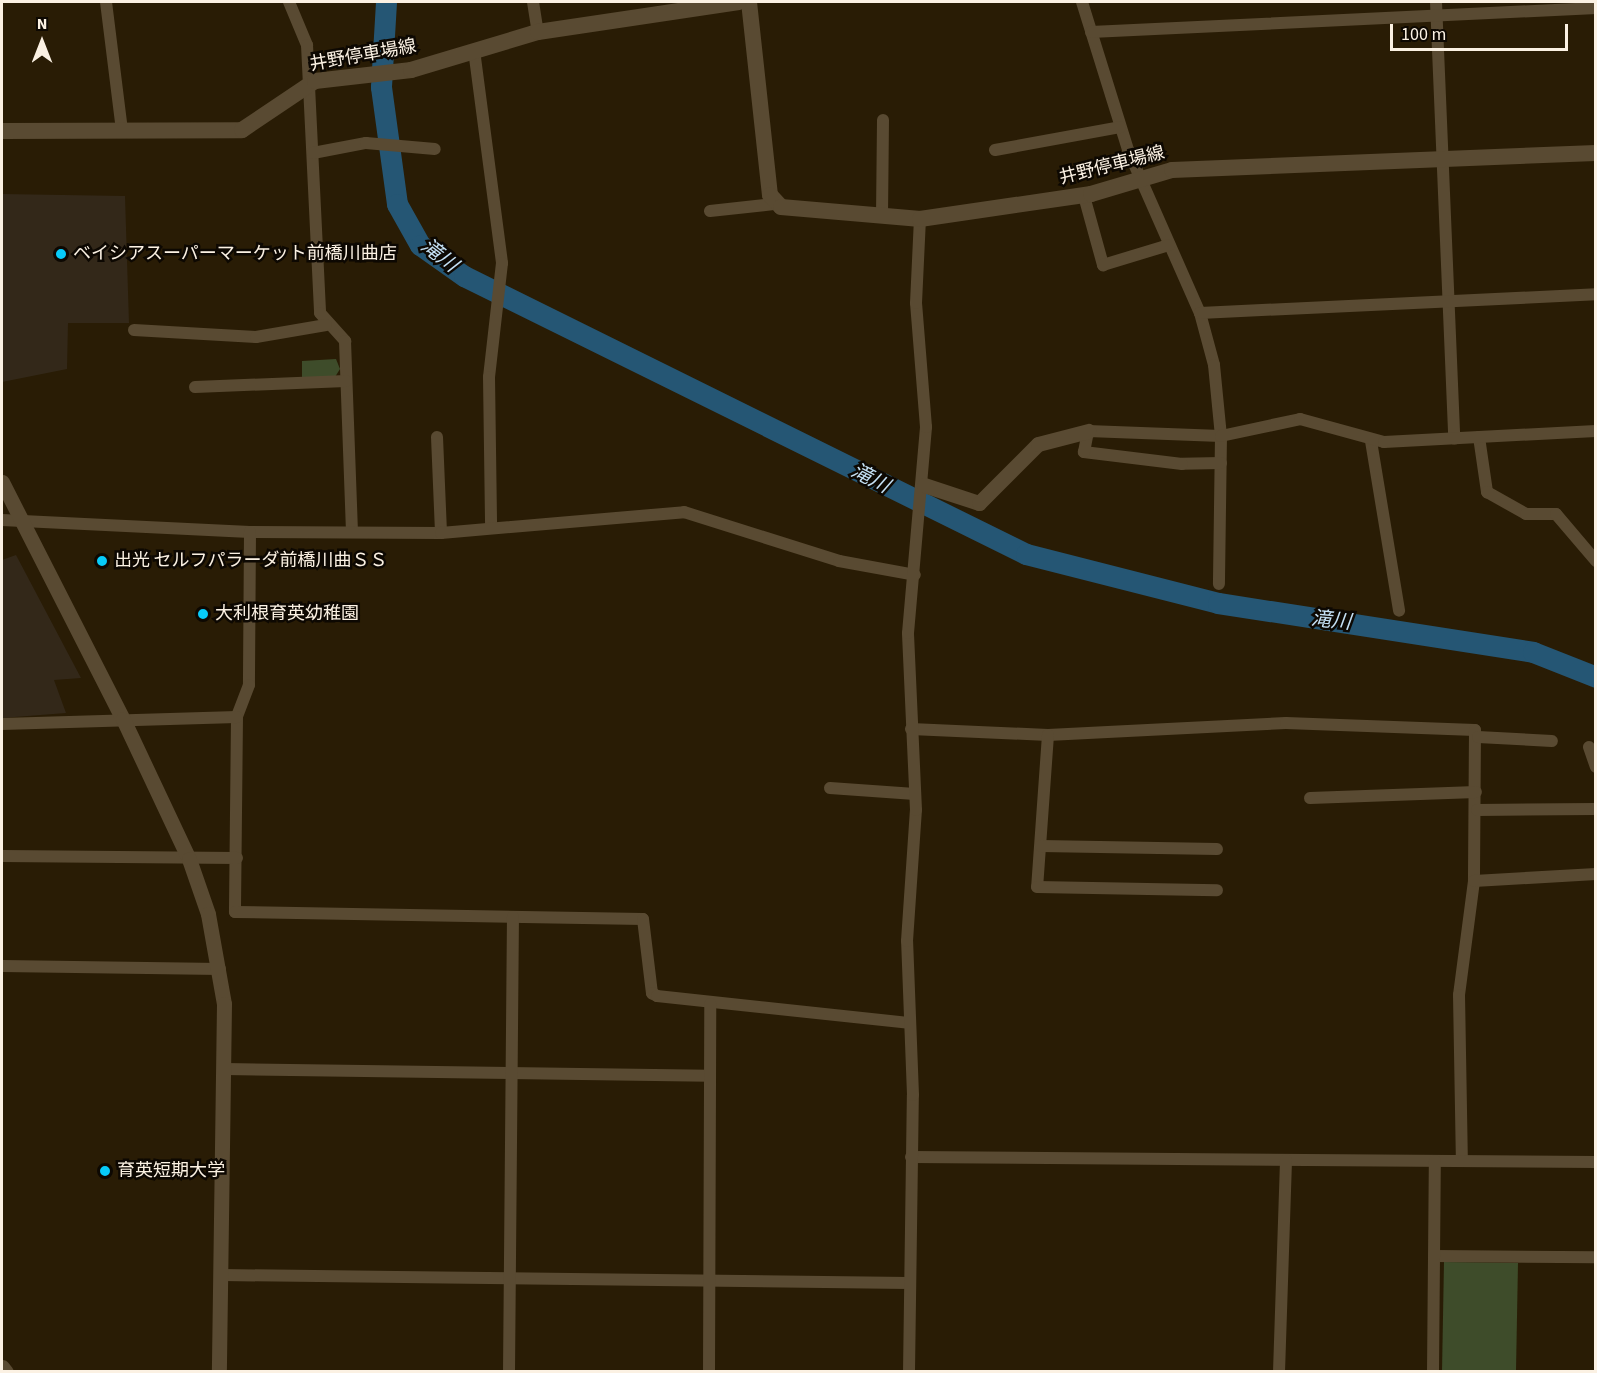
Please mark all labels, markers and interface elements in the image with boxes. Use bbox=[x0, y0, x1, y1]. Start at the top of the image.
north arrow bbox=[12, 12, 72, 72]
scale bar bbox=[1393, 12, 1572, 50]
text: N bbox=[37, 13, 47, 35]
text: 100 m bbox=[1401, 22, 1446, 47]
street label: 井野停車場線 bbox=[308, 36, 418, 76]
street label: 井野停車場線 bbox=[1057, 142, 1167, 190]
water label: 滝川 bbox=[416, 234, 462, 278]
place label: ベイシアスーパーマーケット前橋川曲店 bbox=[73, 243, 397, 265]
marker: ベイシアスーパーマーケット前橋川曲店 bbox=[54, 247, 68, 261]
water label: 滝川 bbox=[847, 459, 893, 499]
place label: 出光 セルフパラーダ前橋川曲ＳＳ bbox=[114, 550, 388, 572]
marker: 出光 セルフパラーダ前橋川曲ＳＳ bbox=[95, 554, 109, 568]
place label: 大利根育英幼稚園 bbox=[215, 603, 359, 625]
marker: 大利根育英幼稚園 bbox=[196, 607, 210, 621]
water label: 滝川 bbox=[1310, 607, 1352, 635]
place label: 育英短期大学 bbox=[117, 1160, 225, 1182]
marker: 育英短期大学 bbox=[98, 1164, 112, 1178]

